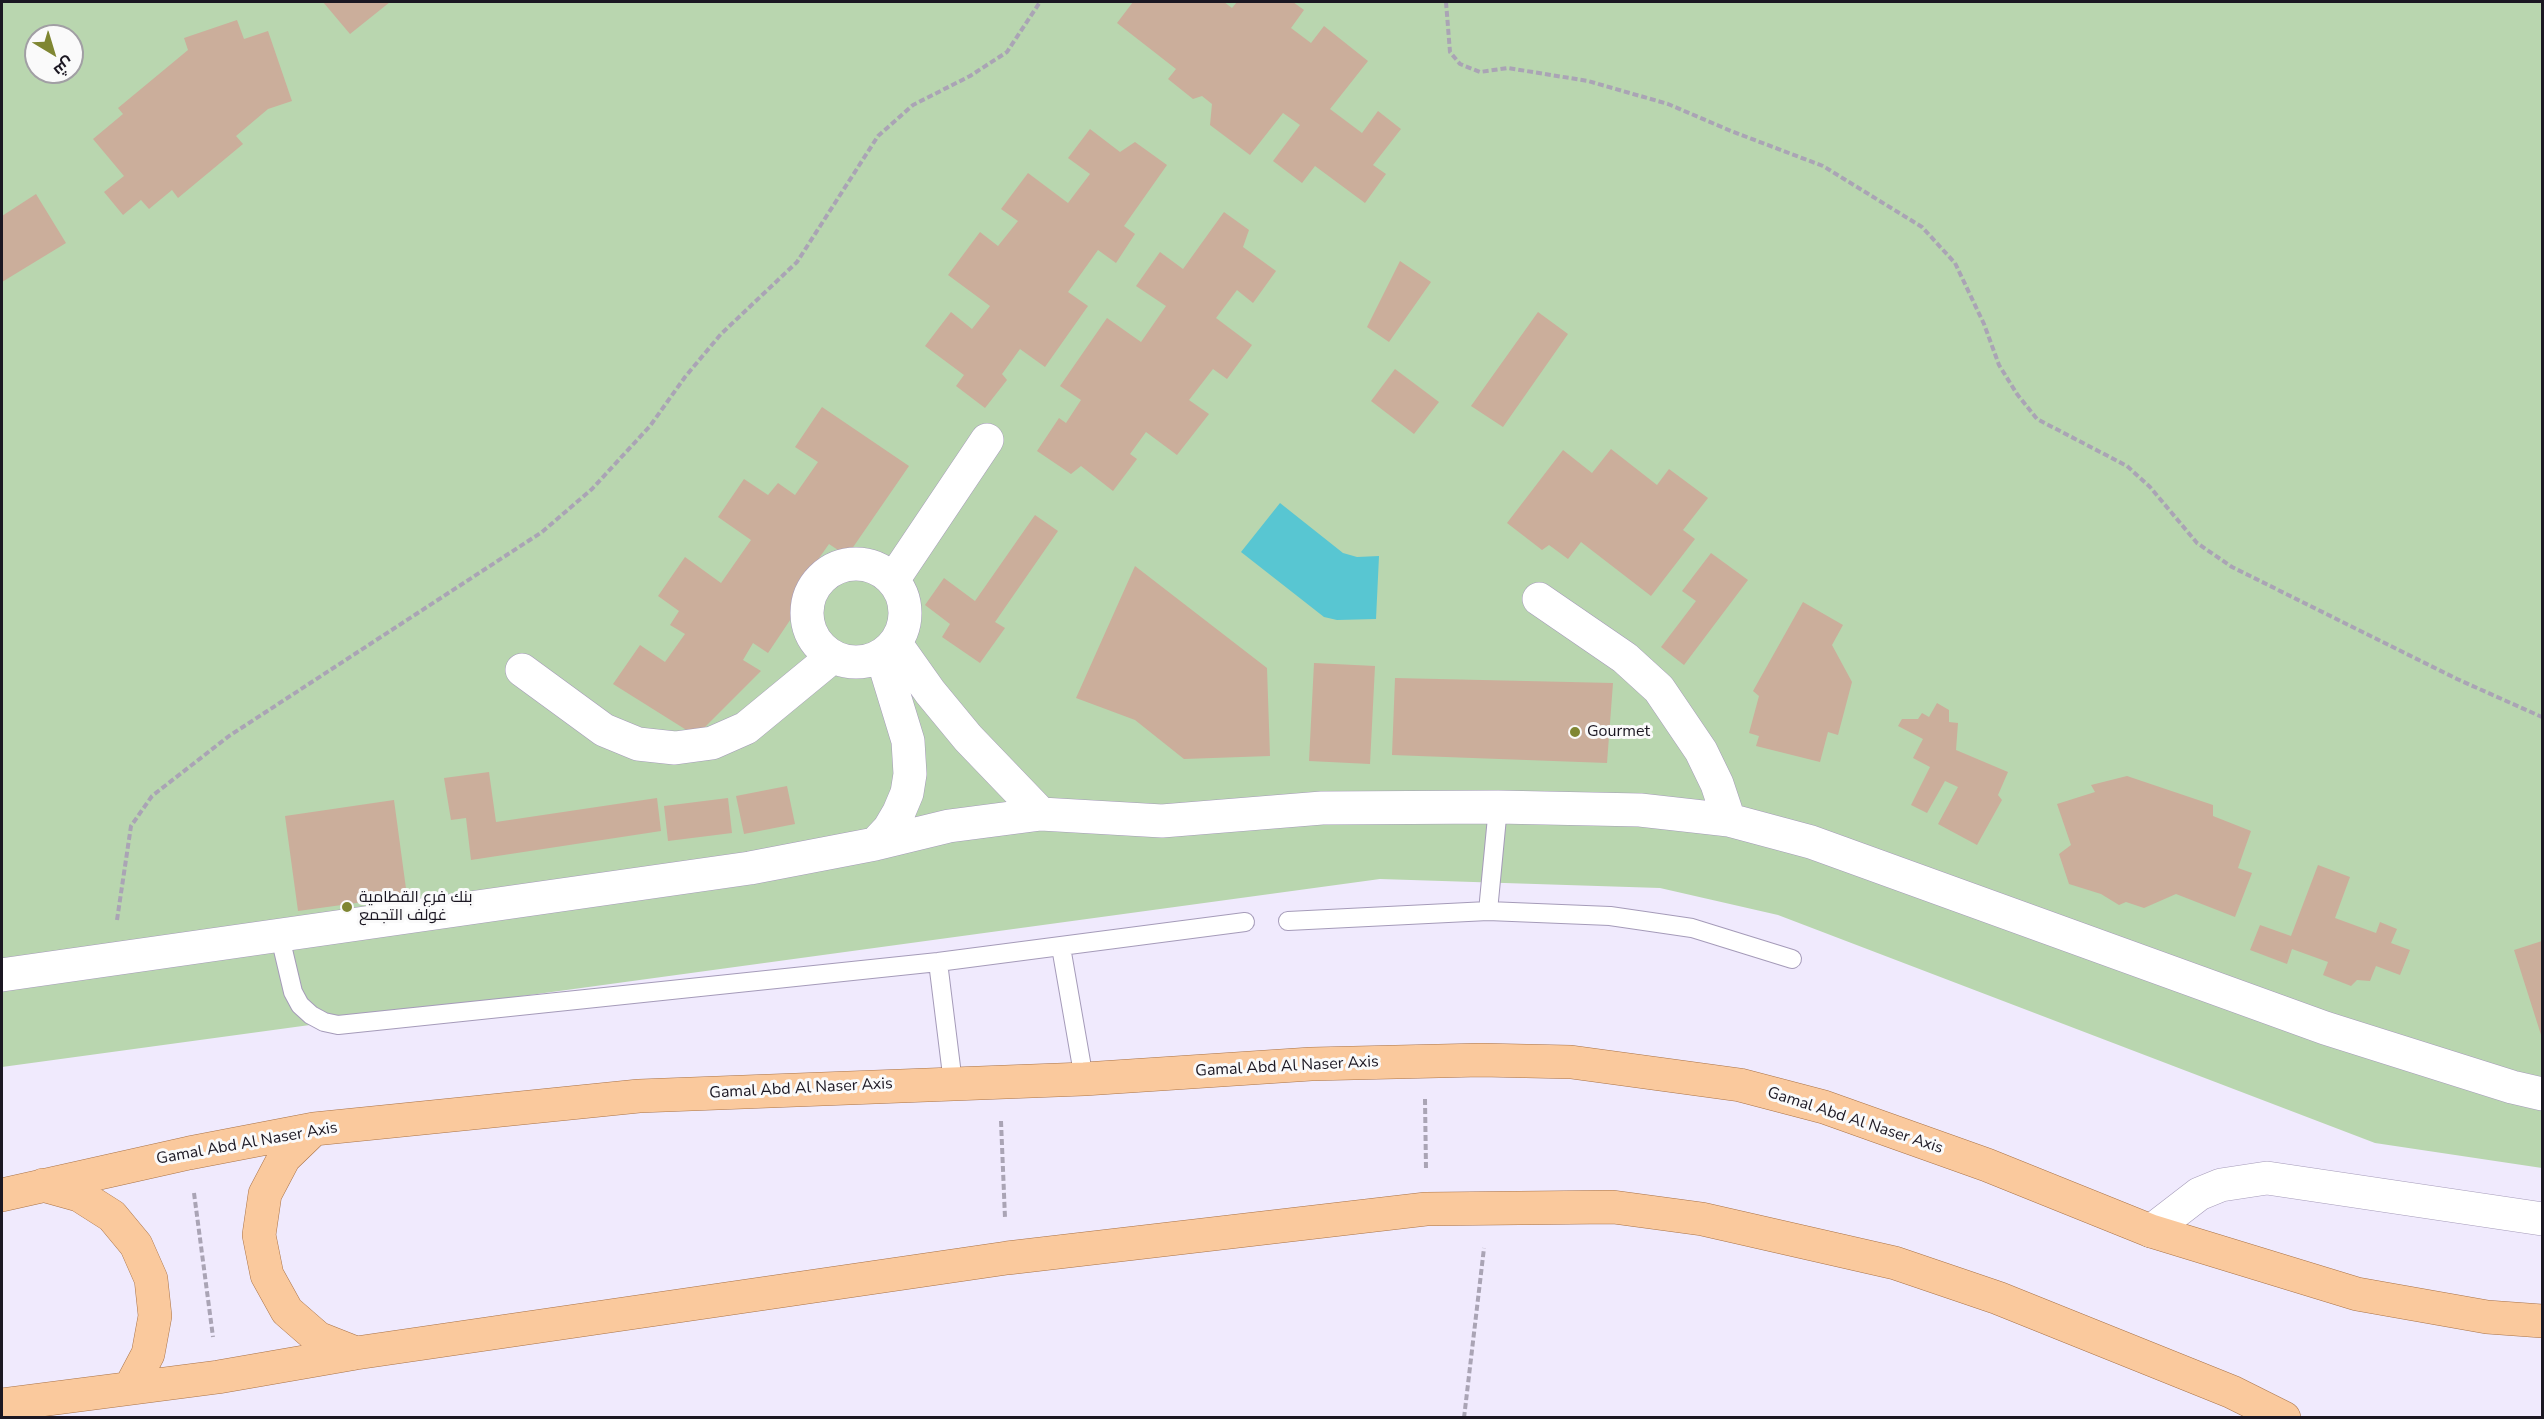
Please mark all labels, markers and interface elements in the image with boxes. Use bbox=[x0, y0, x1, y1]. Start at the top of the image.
north arrow bbox=[24, 24, 84, 84]
text: ش bbox=[49, 52, 79, 82]
place label: Gourmet bbox=[1587, 722, 1650, 742]
marker: Gourmet bbox=[1568, 725, 1582, 739]
place label: بنك فرع القطامية غولف التجمع bbox=[359, 888, 472, 926]
marker: بنك فرع القطامية غولف التجمع bbox=[340, 900, 354, 914]
street label: Gamal Abd Al Naser Axis bbox=[1195, 1053, 1379, 1081]
street label: Gamal Abd Al Naser Axis bbox=[709, 1075, 893, 1103]
street label: Gamal Abd Al Naser Axis bbox=[1765, 1084, 1945, 1158]
street label: Gamal Abd Al Naser Axis bbox=[155, 1119, 339, 1169]

